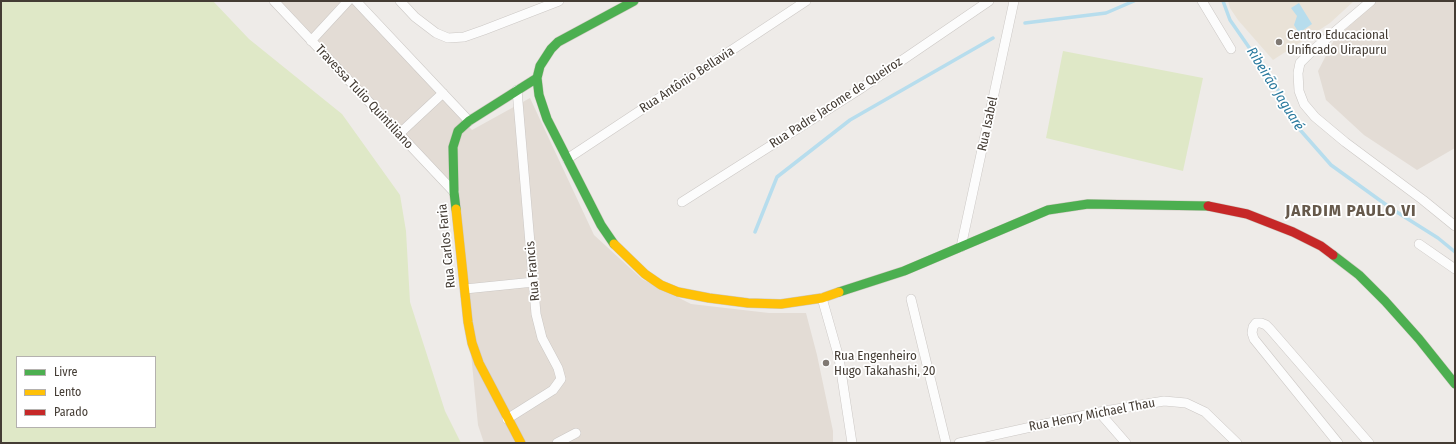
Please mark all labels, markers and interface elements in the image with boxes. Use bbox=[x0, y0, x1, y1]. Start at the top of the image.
place label: Centro Educacional Unificado Uirapuru bbox=[1287, 27, 1389, 58]
marker: Centro Educacional Unificado Uirapuru bbox=[1274, 37, 1284, 47]
street label: Travessa Tulio Quintiliano bbox=[312, 42, 416, 152]
street label: Rua Antônio Bellavia bbox=[637, 44, 737, 116]
water label: Ribeirão Jaguaré bbox=[1243, 44, 1307, 134]
street label: Rua Padre Jacome de Queiroz bbox=[767, 54, 905, 152]
street label: Rua Isabel bbox=[975, 95, 1001, 153]
district label: JARDIM PAULO VI bbox=[1285, 201, 1417, 221]
street label: Rua Carlos Faria bbox=[435, 203, 459, 289]
street label: Rua Francis bbox=[523, 240, 543, 302]
place label: Rua Engenheiro Hugo Takahashi, 20 bbox=[834, 348, 936, 379]
legend bbox=[16, 356, 156, 428]
marker: Rua Engenheiro Hugo Takahashi, 20 bbox=[821, 358, 831, 368]
text: Livre bbox=[54, 365, 77, 379]
text: Lento bbox=[54, 385, 81, 399]
street label: Rua Henry Michael Thau bbox=[1028, 395, 1156, 435]
text: Parado bbox=[54, 405, 88, 419]

